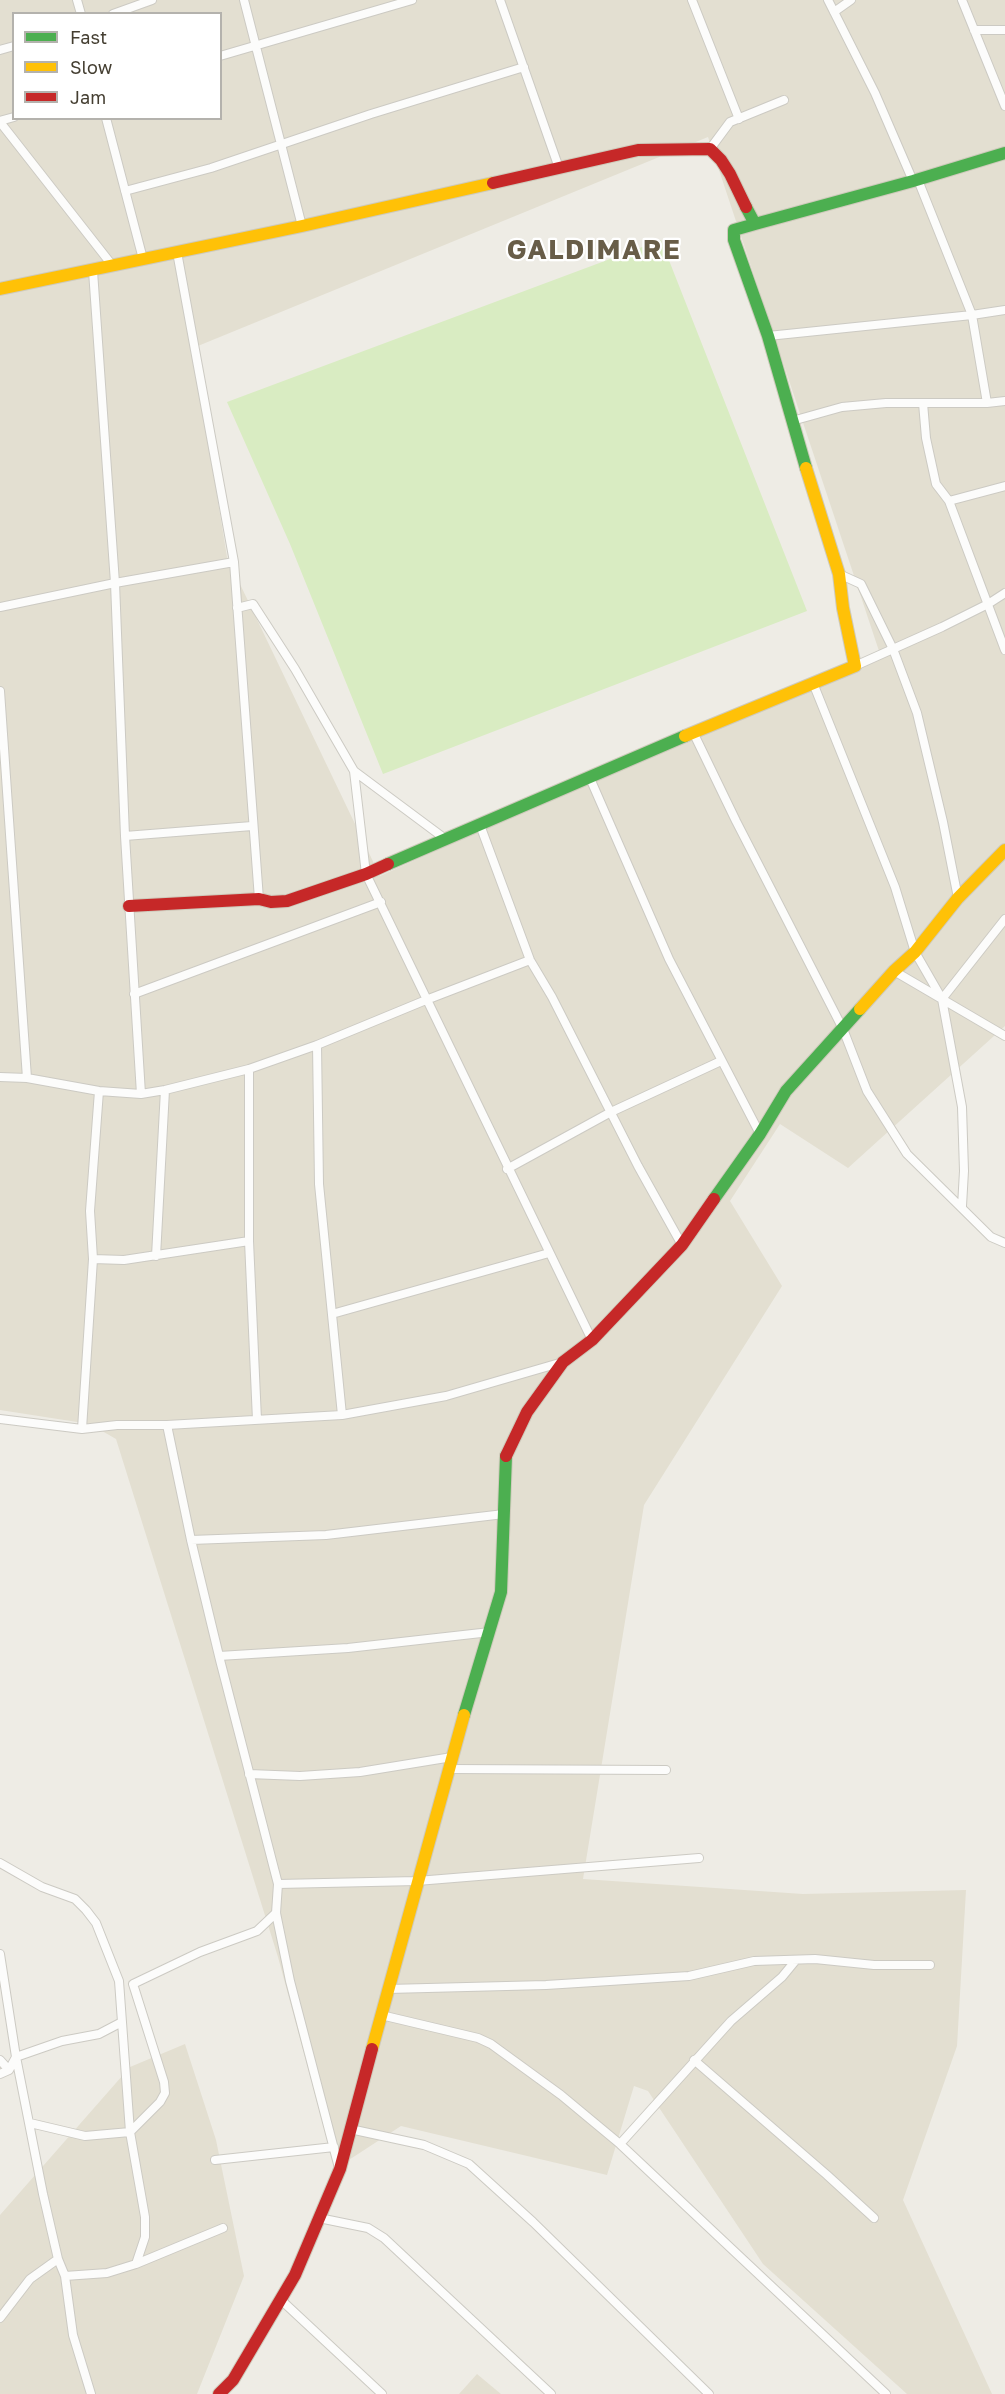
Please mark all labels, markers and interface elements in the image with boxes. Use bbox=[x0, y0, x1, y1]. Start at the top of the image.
legend bbox=[12, 12, 222, 120]
text: Fast bbox=[70, 26, 107, 48]
text: Slow bbox=[70, 56, 112, 78]
text: Jam bbox=[70, 86, 106, 108]
district label: GALDIMARE bbox=[507, 234, 681, 266]

